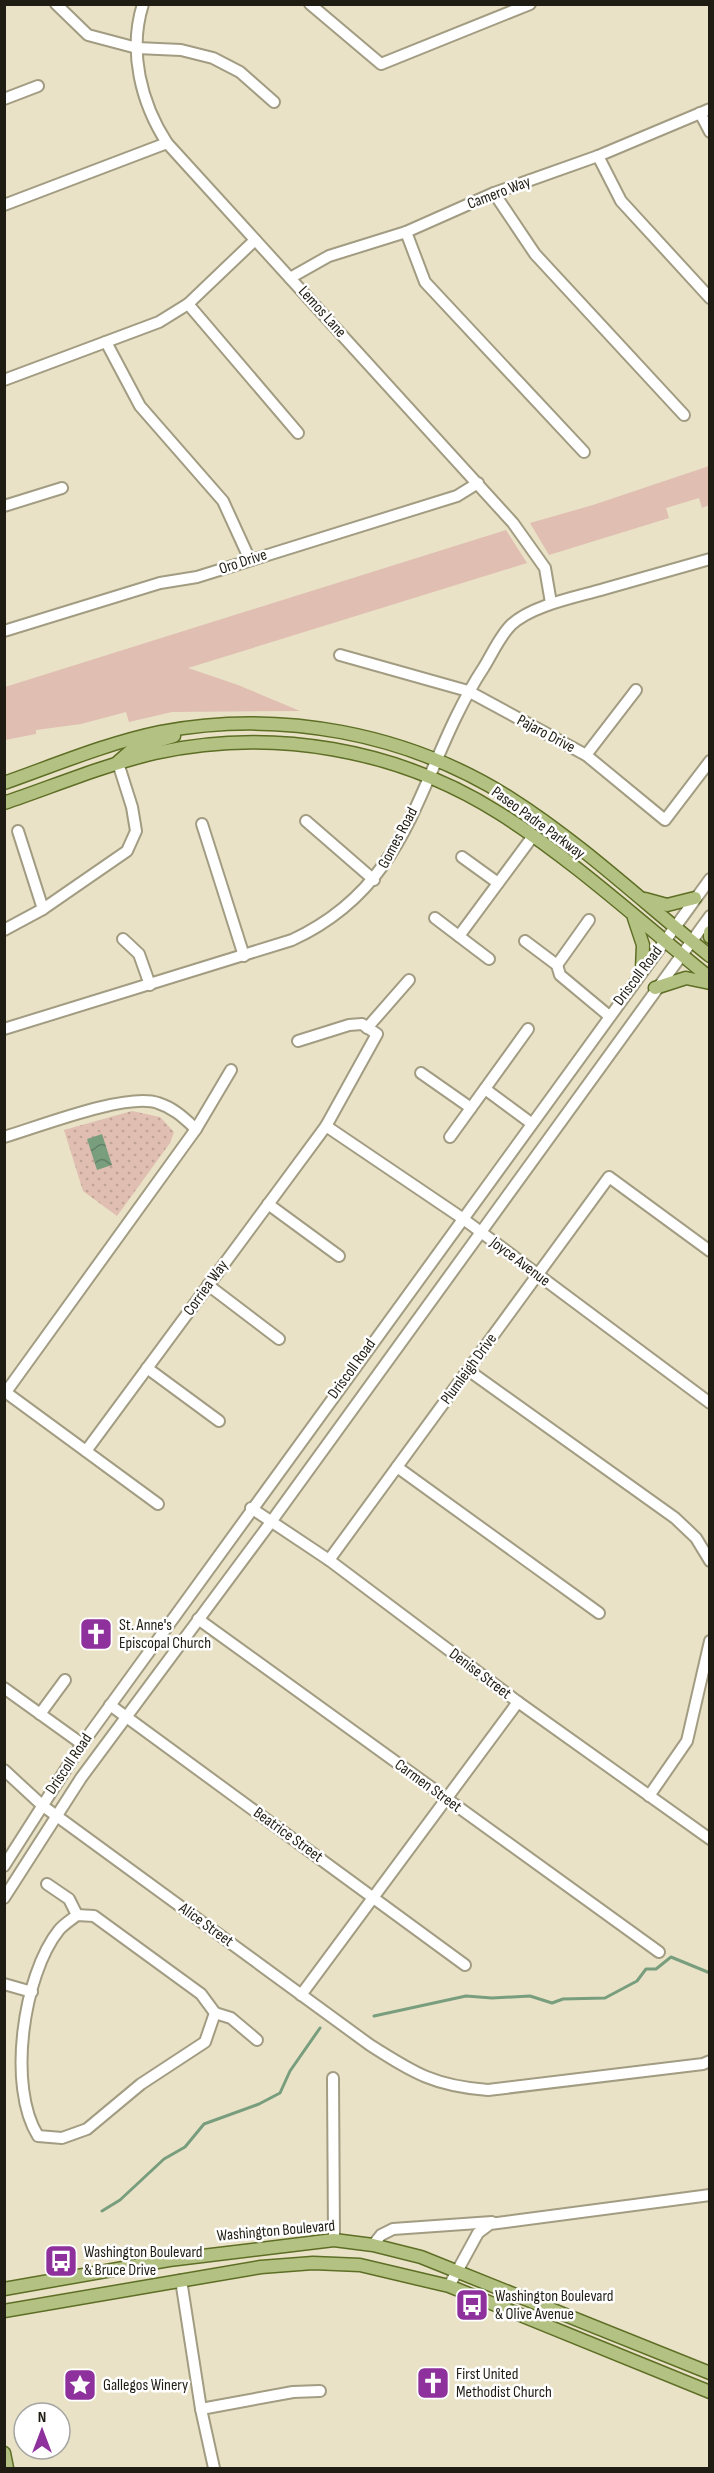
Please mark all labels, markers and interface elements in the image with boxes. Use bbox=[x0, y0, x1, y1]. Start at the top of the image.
street label: Camero Way bbox=[465, 172, 533, 214]
street label: Lemos Lane bbox=[294, 282, 350, 342]
street label: Oro Drive bbox=[217, 545, 269, 579]
street label: Pajaro Drive bbox=[514, 711, 578, 757]
street label: Paseo Padre Parkway bbox=[487, 783, 589, 863]
street label: Gomes Road bbox=[374, 804, 422, 872]
street label: Driscoll Road bbox=[610, 943, 666, 1009]
street label: Joyce Avenue bbox=[485, 1233, 554, 1291]
street label: Corriea Way bbox=[180, 1257, 232, 1319]
street label: Plumleigh Drive bbox=[437, 1330, 501, 1408]
street label: Driscoll Road bbox=[324, 1335, 380, 1403]
church icon: St. Anne's Episcopal Church bbox=[78, 1616, 114, 1652]
place label: St. Anne's Episcopal Church bbox=[119, 1616, 211, 1653]
street label: Denise Street bbox=[445, 1645, 515, 1704]
street label: Driscoll Road bbox=[42, 1730, 96, 1798]
street label: Carmen Street bbox=[391, 1755, 465, 1817]
street label: Beatrice Street bbox=[250, 1803, 327, 1867]
street label: Alice Street bbox=[174, 1898, 237, 1951]
street label: Washington Boulevard bbox=[216, 2216, 336, 2246]
bus stop icon: Washington Boulevard & Bruce Drive bbox=[43, 2243, 79, 2279]
place label: Washington Boulevard & Bruce Drive bbox=[84, 2243, 203, 2280]
bus stop icon: Washington Boulevard & Olive Avenue bbox=[454, 2287, 490, 2323]
place label: Washington Boulevard & Olive Avenue bbox=[495, 2287, 614, 2324]
church icon: First United Methodist Church bbox=[415, 2365, 451, 2401]
place label: First United Methodist Church bbox=[456, 2365, 552, 2402]
place icon: Gallegos Winery bbox=[62, 2367, 98, 2403]
place label: Gallegos Winery bbox=[103, 2376, 188, 2395]
north arrow bbox=[12, 2401, 72, 2461]
text: N bbox=[38, 2408, 46, 2427]

